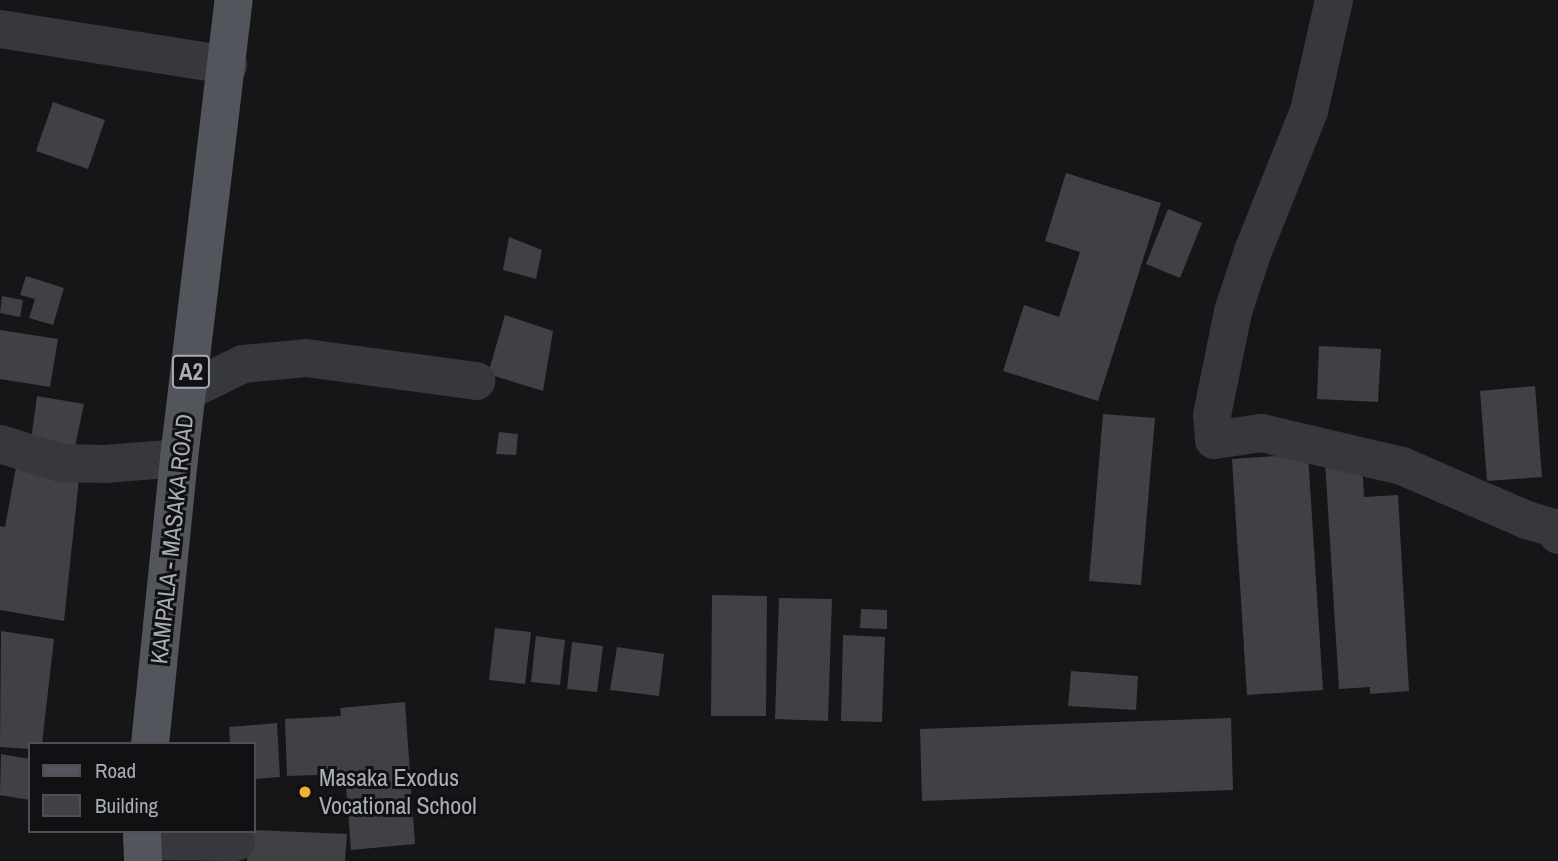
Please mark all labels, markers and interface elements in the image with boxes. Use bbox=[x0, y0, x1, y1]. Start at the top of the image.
road number: A2 bbox=[172, 352, 210, 392]
street label: KAMPALA - MASAKA ROAD bbox=[144, 411, 200, 667]
legend bbox=[28, 742, 256, 833]
text: Road bbox=[95, 756, 136, 785]
place label: Masaka Exodus Vocational School bbox=[319, 764, 477, 820]
marker: Masaka Exodus Vocational School bbox=[297, 784, 313, 800]
text: Building bbox=[95, 791, 158, 820]

